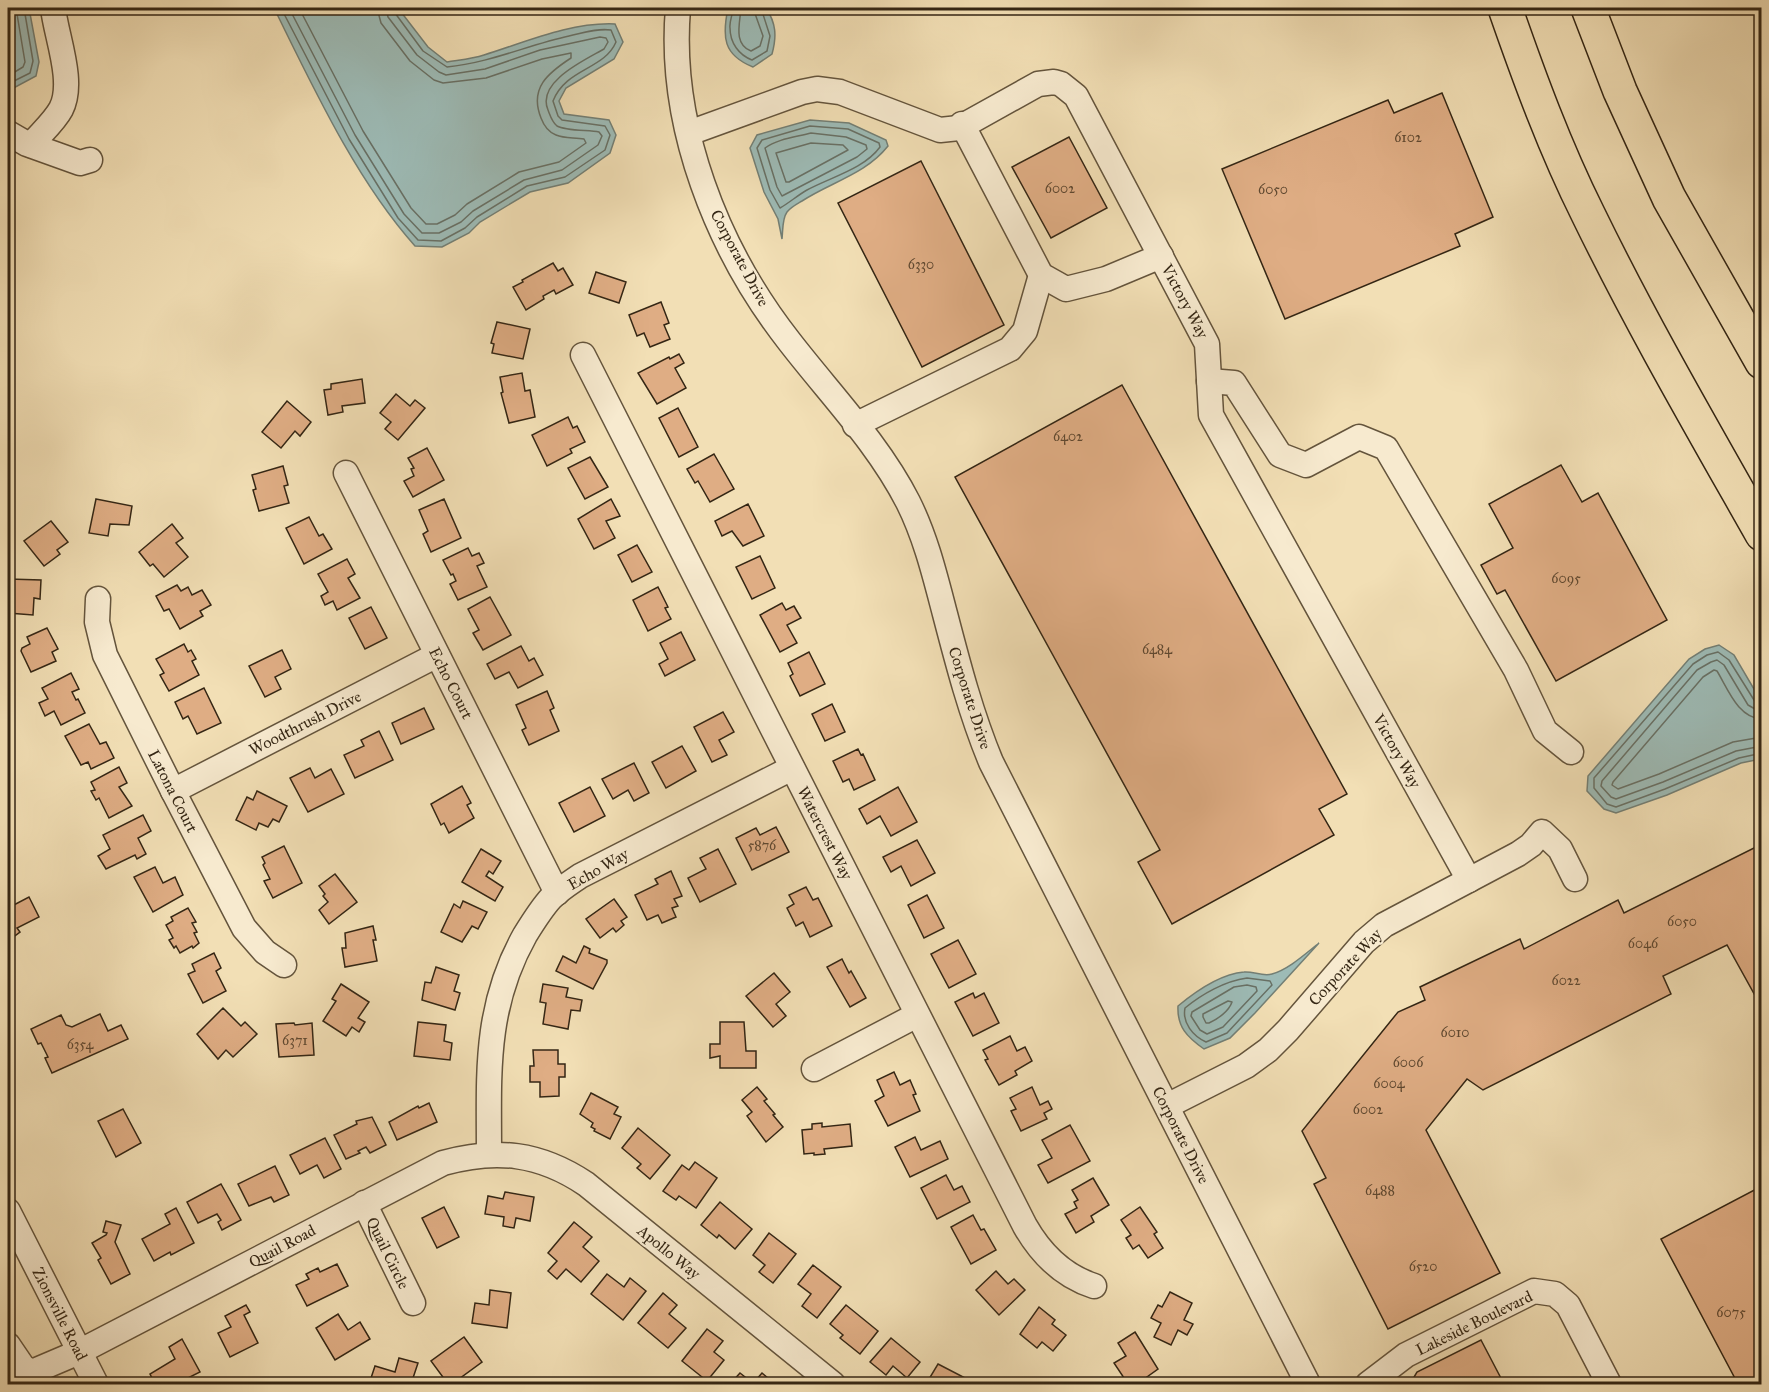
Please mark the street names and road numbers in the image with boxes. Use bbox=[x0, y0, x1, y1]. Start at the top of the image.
street label: Corporate Drive bbox=[707, 206, 774, 310]
street label: Victory Way bbox=[1157, 260, 1213, 342]
street label: Echo Court bbox=[425, 644, 477, 722]
street label: Corporate Drive bbox=[944, 644, 996, 752]
street label: Woodthrush Drive bbox=[246, 686, 364, 759]
street label: Victory Way bbox=[1368, 710, 1425, 792]
street label: Latona Court bbox=[144, 746, 202, 836]
street label: Watercrest Way bbox=[793, 783, 857, 883]
street label: Echo Way bbox=[564, 844, 632, 894]
street label: Corporate Way bbox=[1305, 924, 1386, 1009]
street label: Corporate Drive bbox=[1148, 1083, 1214, 1187]
street label: Quail Circle bbox=[362, 1214, 414, 1292]
street label: Apollo Way bbox=[633, 1220, 705, 1283]
street label: Quail Road bbox=[245, 1221, 319, 1271]
street label: Zionsville Road bbox=[28, 1264, 92, 1364]
street label: Lakeside Boulevard bbox=[1413, 1287, 1535, 1359]

